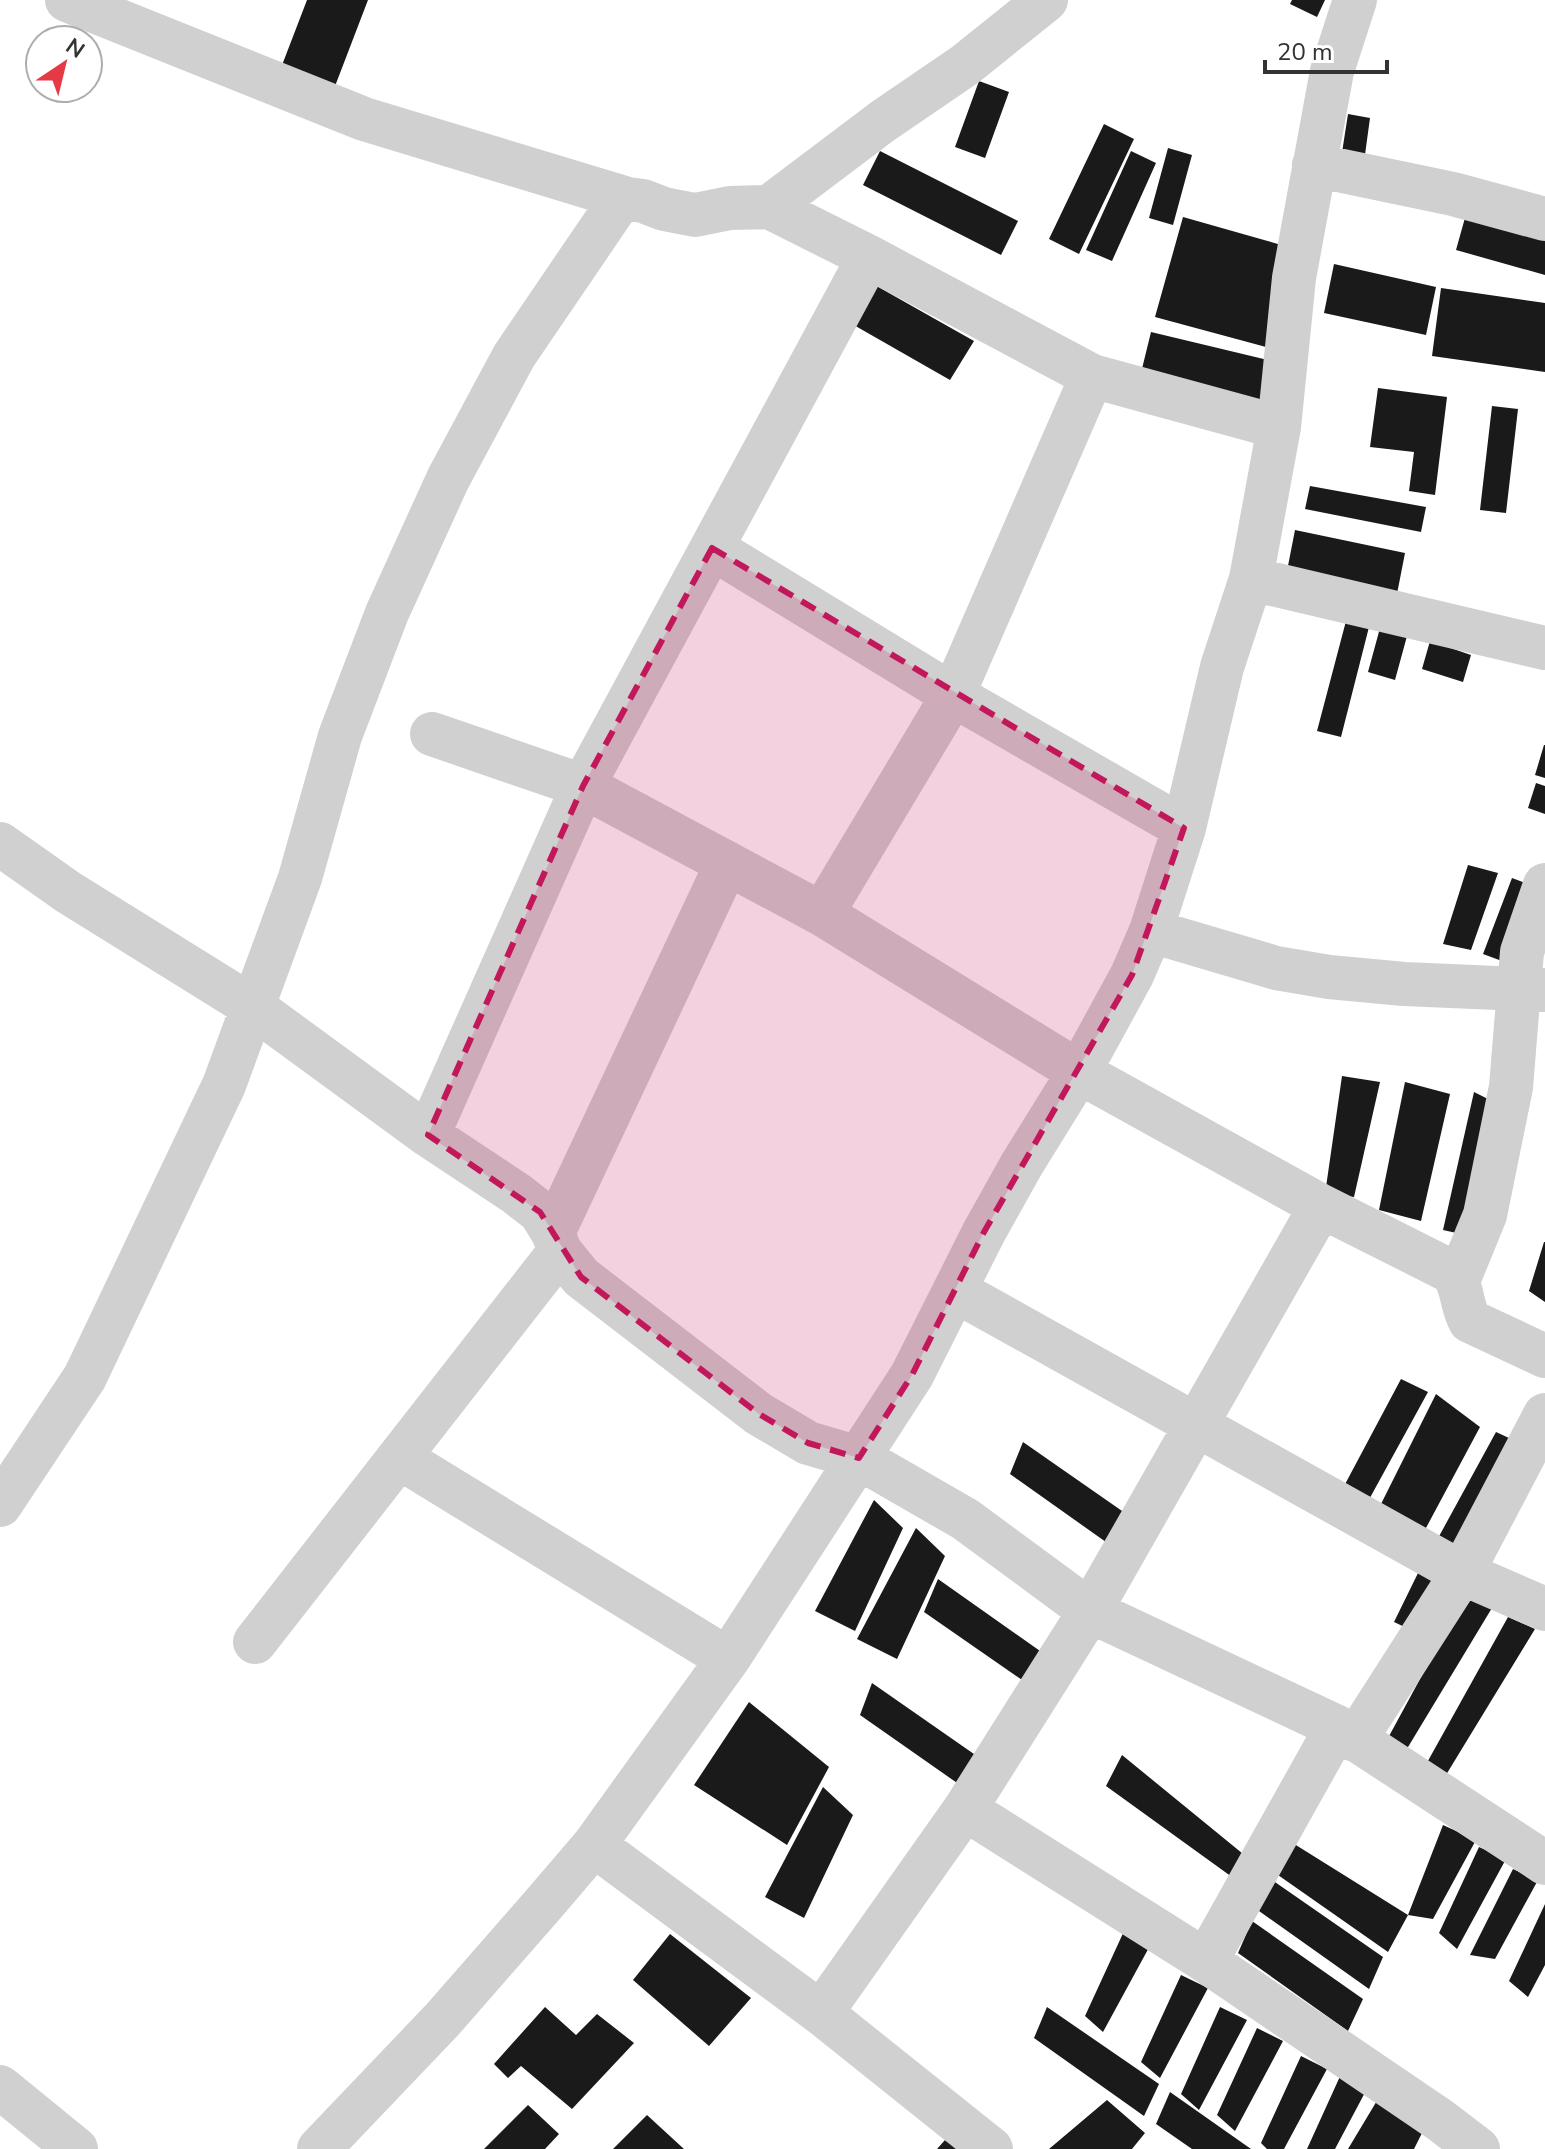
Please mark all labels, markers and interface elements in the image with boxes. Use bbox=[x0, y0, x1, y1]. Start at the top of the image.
north arrow bbox=[24, 24, 104, 104]
scale bar bbox=[1265, 24, 1387, 74]
text: N bbox=[60, 31, 90, 65]
text: 20 m bbox=[1277, 36, 1333, 68]

